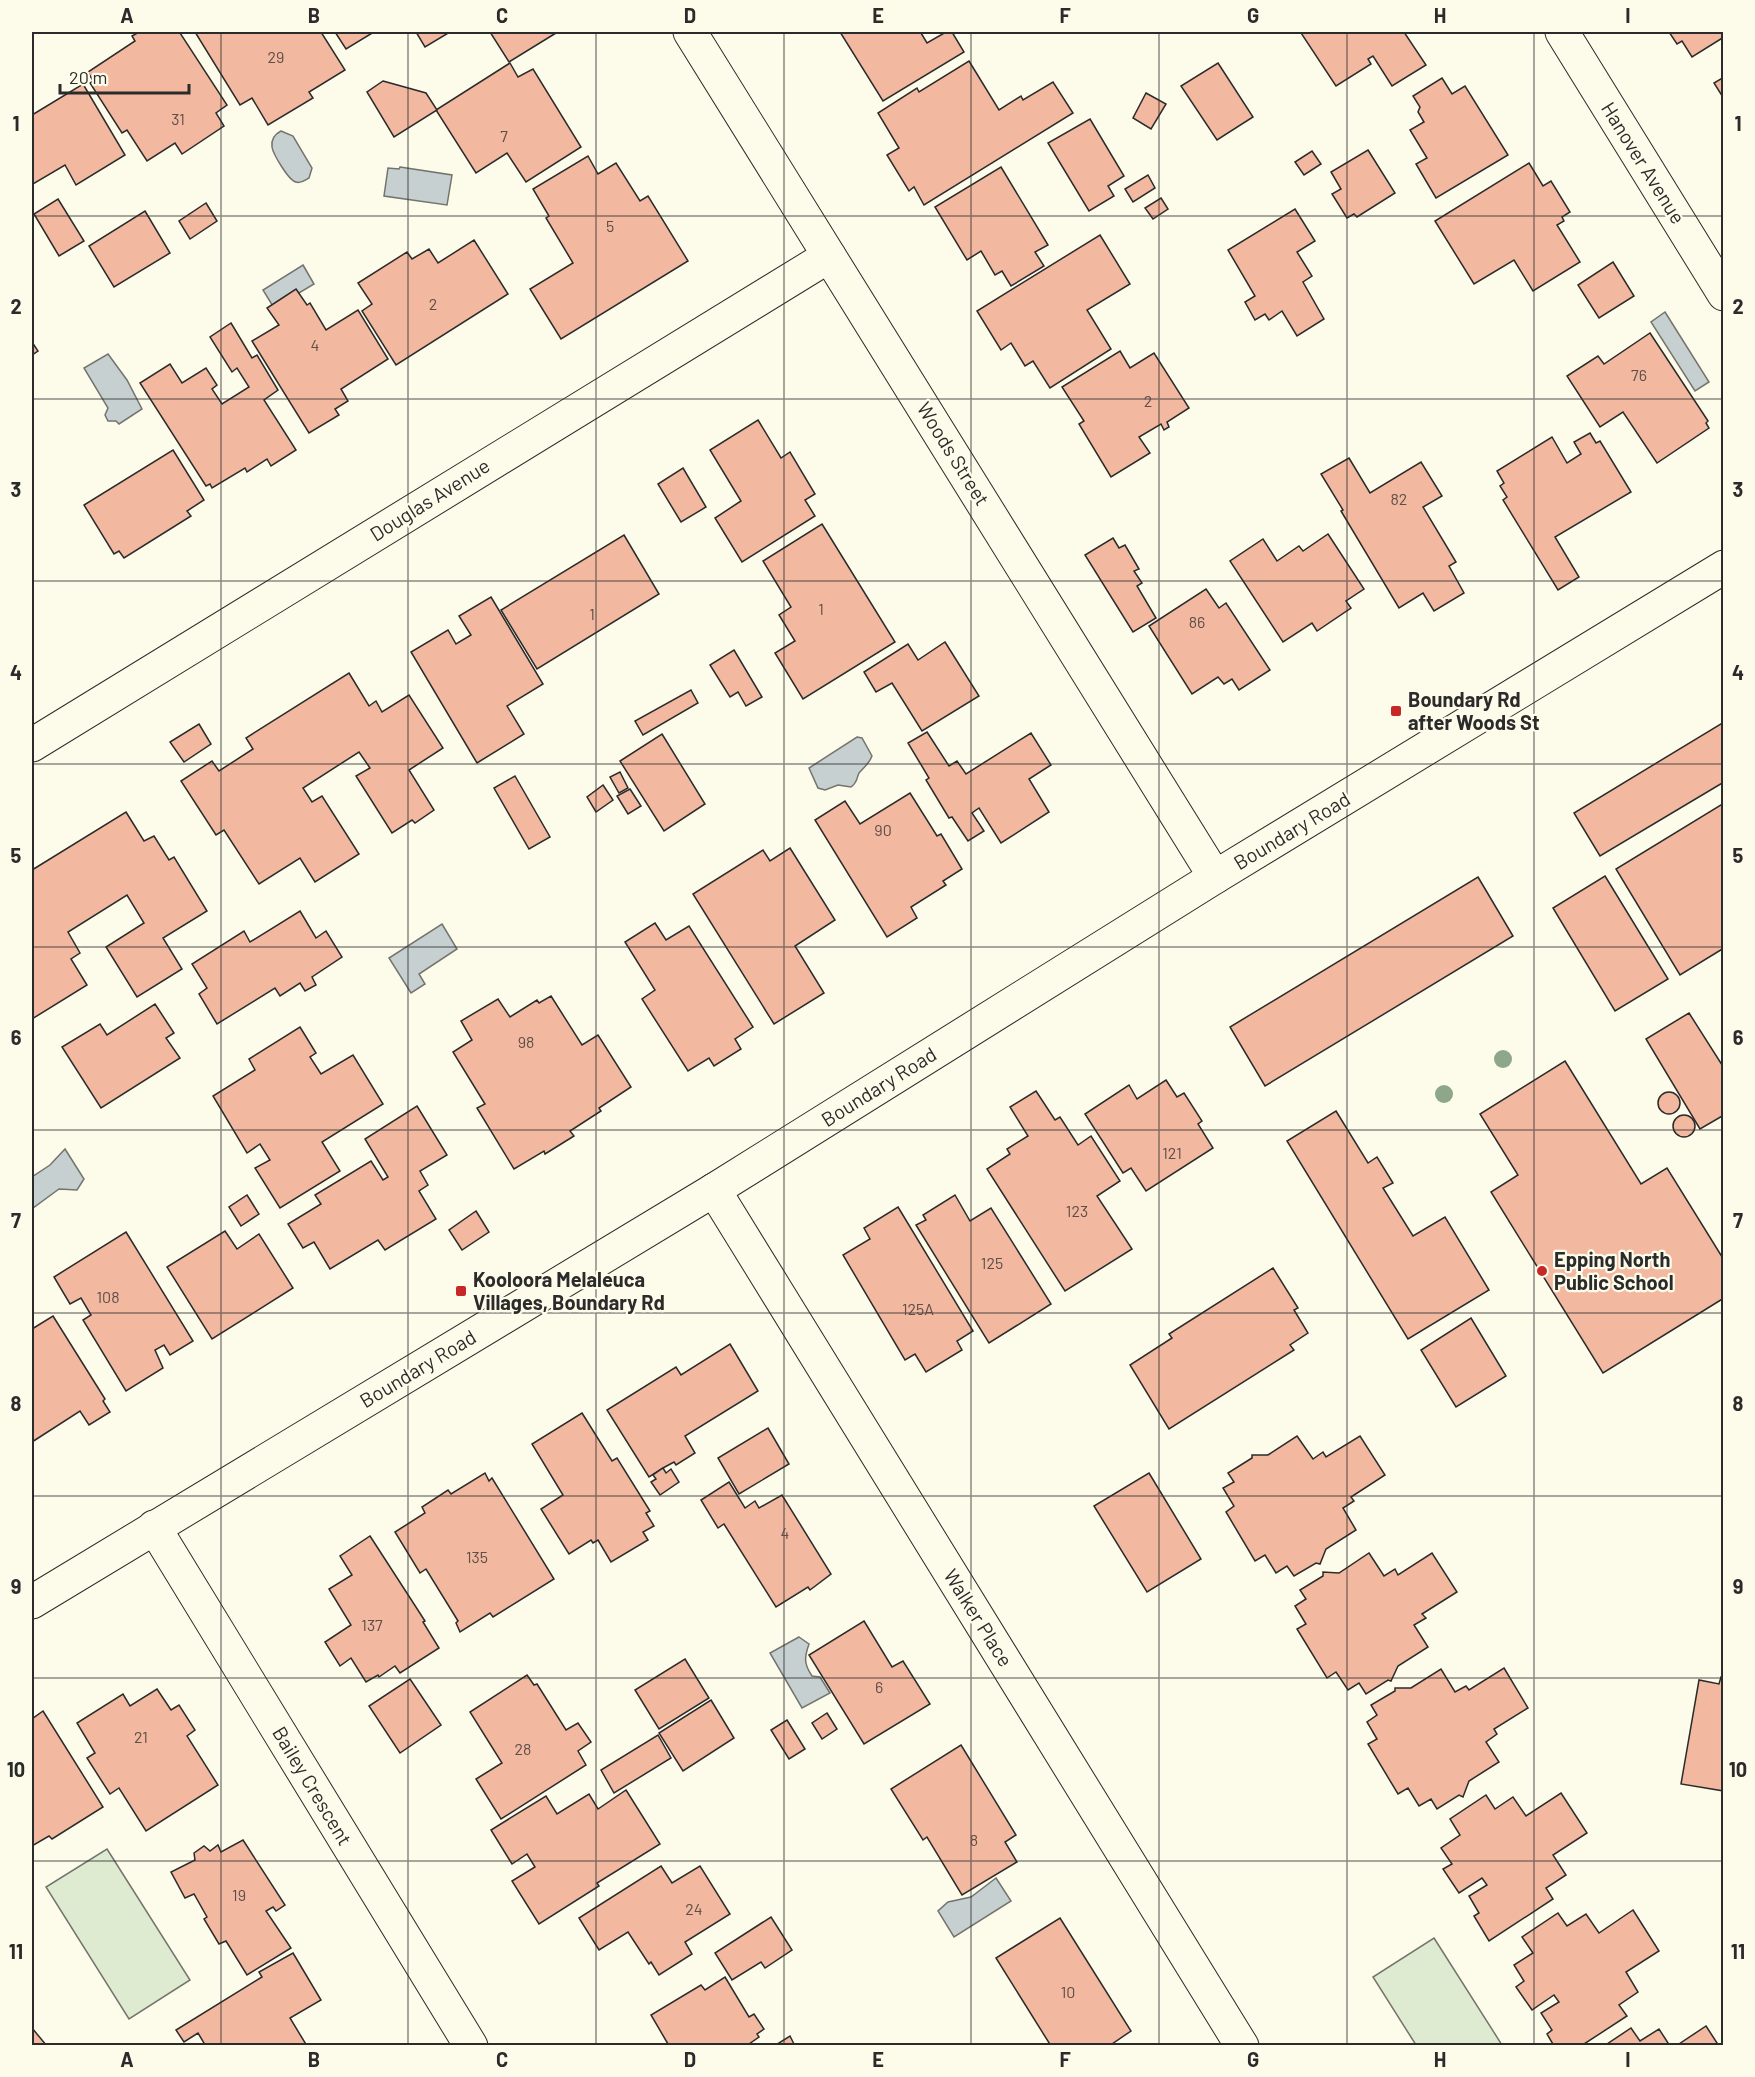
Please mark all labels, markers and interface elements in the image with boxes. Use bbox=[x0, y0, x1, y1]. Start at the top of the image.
text: A bbox=[120, 3, 134, 27]
text: B bbox=[308, 3, 320, 27]
text: C bbox=[496, 3, 508, 27]
text: D bbox=[684, 3, 696, 27]
text: E bbox=[872, 3, 884, 27]
text: F bbox=[1059, 3, 1071, 27]
text: G bbox=[1247, 3, 1259, 27]
text: H bbox=[1434, 3, 1446, 27]
text: I bbox=[1625, 3, 1631, 27]
house number: 29 bbox=[268, 47, 284, 66]
scale bar bbox=[60, 57, 189, 95]
text: 20 m bbox=[69, 66, 107, 88]
street label: Hanover Avenue bbox=[1597, 97, 1691, 228]
house number: 31 bbox=[171, 109, 185, 128]
text: 1 bbox=[12, 111, 20, 135]
text: 1 bbox=[1734, 111, 1742, 135]
house number: 7 bbox=[500, 126, 508, 145]
house number: 5 bbox=[606, 216, 614, 235]
text: 2 bbox=[10, 294, 22, 318]
house number: 2 bbox=[429, 294, 437, 313]
text: 2 bbox=[1732, 294, 1744, 318]
house number: 4 bbox=[311, 335, 319, 354]
house number: 76 bbox=[1631, 365, 1647, 384]
house number: 2 bbox=[1144, 391, 1152, 410]
street label: Woods Street bbox=[913, 397, 995, 510]
street label: Douglas Avenue bbox=[365, 453, 494, 546]
text: 3 bbox=[11, 477, 21, 501]
text: 3 bbox=[1733, 477, 1743, 501]
house number: 82 bbox=[1391, 489, 1407, 508]
house number: 1 bbox=[818, 599, 824, 618]
house number: 1 bbox=[589, 604, 595, 623]
house number: 86 bbox=[1189, 612, 1205, 631]
text: 4 bbox=[10, 660, 22, 684]
text: 4 bbox=[1732, 660, 1744, 684]
place label: Boundary Rd after Woods St bbox=[1408, 687, 1540, 734]
marker: Boundary Rd after Woods St bbox=[1389, 704, 1403, 718]
street label: Boundary Road bbox=[1229, 786, 1354, 874]
house number: 90 bbox=[874, 820, 892, 839]
text: 5 bbox=[11, 843, 22, 867]
text: 5 bbox=[1733, 843, 1744, 867]
text: 6 bbox=[11, 1025, 22, 1049]
text: 6 bbox=[1733, 1025, 1744, 1049]
house number: 98 bbox=[518, 1032, 534, 1051]
street label: Boundary Road bbox=[816, 1041, 940, 1131]
house number: 121 bbox=[1162, 1143, 1182, 1162]
house number: 123 bbox=[1066, 1201, 1088, 1220]
text: 7 bbox=[11, 1208, 21, 1232]
text: 7 bbox=[1733, 1208, 1743, 1232]
place label: Epping North Public School bbox=[1554, 1247, 1674, 1294]
house number: 125 bbox=[981, 1253, 1003, 1272]
marker: Epping North Public School bbox=[1535, 1264, 1549, 1278]
place label: Kooloora Melaleuca Villages, Boundary Rd bbox=[473, 1267, 665, 1314]
marker: Kooloora Melaleuca Villages, Boundary Rd bbox=[454, 1284, 468, 1298]
house number: 108 bbox=[97, 1287, 119, 1306]
house number: 125A bbox=[902, 1299, 934, 1318]
street label: Boundary Road bbox=[355, 1324, 480, 1412]
text: 8 bbox=[11, 1391, 22, 1415]
text: 8 bbox=[1733, 1391, 1744, 1415]
house number: 4 bbox=[781, 1523, 789, 1542]
house number: 135 bbox=[466, 1547, 488, 1566]
street label: Walker Place bbox=[939, 1564, 1018, 1671]
text: 9 bbox=[11, 1574, 21, 1598]
text: 9 bbox=[1733, 1574, 1743, 1598]
house number: 137 bbox=[361, 1615, 383, 1634]
house number: 6 bbox=[875, 1677, 883, 1696]
street label: Bailey Crescent bbox=[268, 1722, 358, 1849]
house number: 21 bbox=[134, 1727, 148, 1746]
house number: 28 bbox=[515, 1739, 531, 1758]
text: 10 bbox=[7, 1757, 25, 1781]
text: 10 bbox=[1729, 1757, 1747, 1781]
house number: 8 bbox=[970, 1830, 978, 1849]
house number: 19 bbox=[232, 1885, 246, 1904]
house number: 24 bbox=[685, 1899, 703, 1918]
text: 11 bbox=[9, 1939, 23, 1963]
text: 11 bbox=[1731, 1939, 1745, 1963]
house number: 10 bbox=[1061, 1982, 1075, 2001]
text: A bbox=[120, 2047, 134, 2071]
text: B bbox=[308, 2047, 320, 2071]
text: C bbox=[496, 2047, 508, 2071]
text: D bbox=[684, 2047, 696, 2071]
text: E bbox=[872, 2047, 884, 2071]
text: F bbox=[1059, 2047, 1071, 2071]
text: G bbox=[1247, 2047, 1259, 2071]
text: H bbox=[1434, 2047, 1446, 2071]
text: I bbox=[1625, 2047, 1631, 2071]

